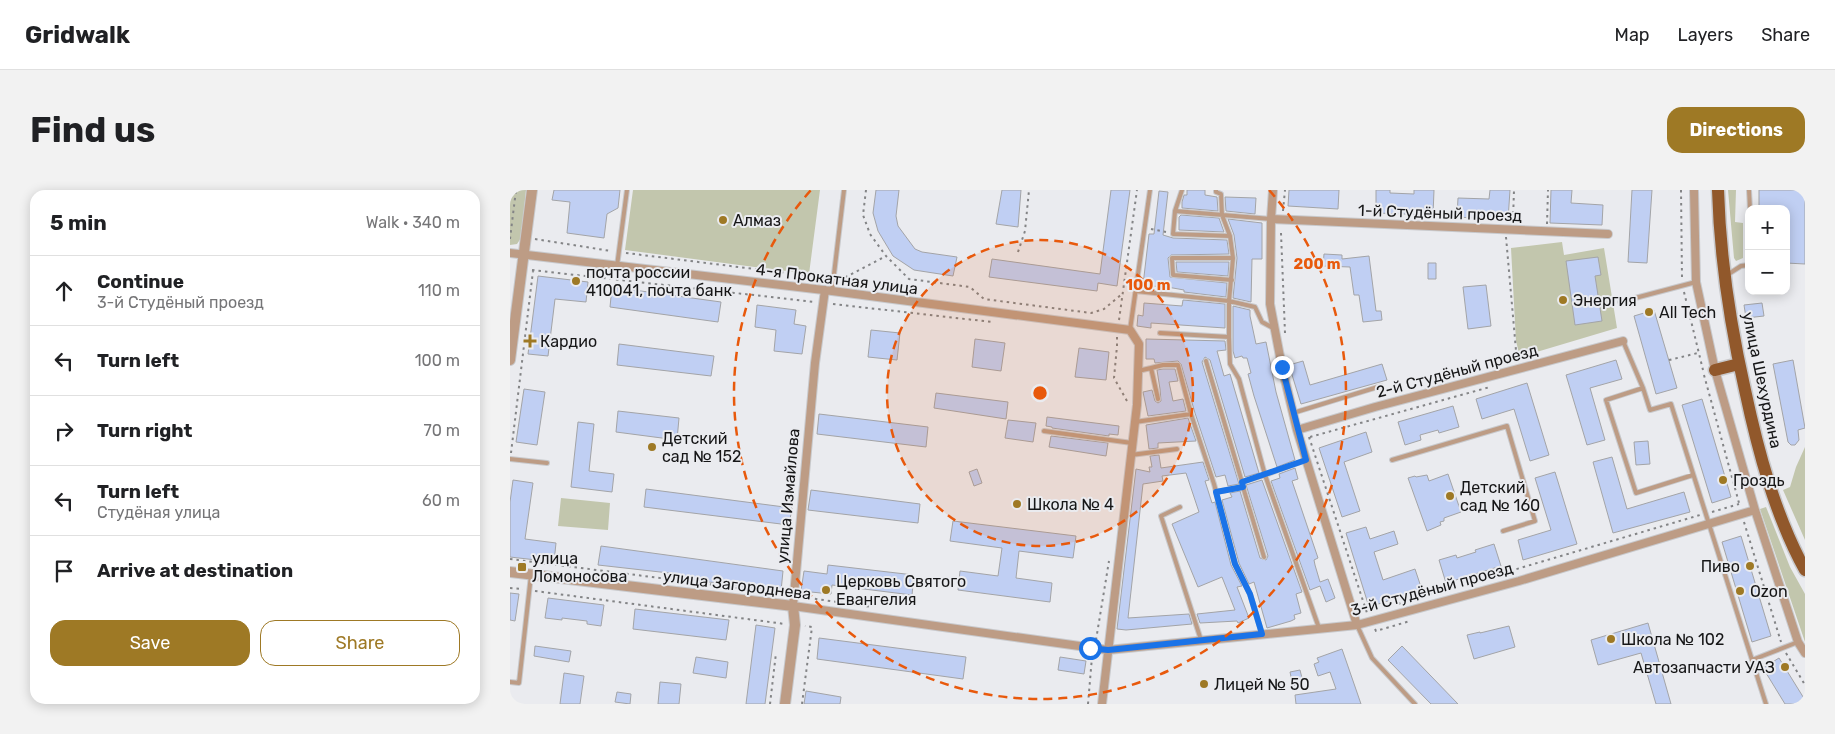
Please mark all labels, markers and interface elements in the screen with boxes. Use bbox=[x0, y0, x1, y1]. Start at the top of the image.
text: Gridwalk bbox=[25, 21, 130, 49]
text: Map bbox=[1615, 24, 1650, 46]
text: Layers bbox=[1678, 24, 1733, 46]
text: Share bbox=[1761, 24, 1810, 46]
button: Directions bbox=[1667, 107, 1805, 153]
text: Find us bbox=[30, 109, 155, 151]
street label: 1-й Студёный проезд bbox=[1358, 201, 1523, 225]
map controls bbox=[1745, 205, 1790, 295]
button: + bbox=[1745, 205, 1790, 250]
text: 5 min bbox=[50, 210, 107, 235]
place label: Алмаз bbox=[733, 211, 781, 230]
text: Walk · 340 m bbox=[366, 213, 460, 232]
marker: Алмаз bbox=[717, 214, 729, 226]
button: − bbox=[1745, 250, 1790, 295]
text: 200 m bbox=[1293, 255, 1341, 273]
street label: 4-я Прокатная улица bbox=[755, 260, 919, 298]
place label: почта россии 410041, почта банк bbox=[586, 263, 732, 300]
text: Continue bbox=[97, 270, 184, 293]
marker: почта россии 410041, почта банк bbox=[570, 275, 582, 287]
text: 100 m bbox=[1126, 276, 1170, 294]
icon: ahead bbox=[50, 277, 78, 305]
text: 110 m bbox=[418, 281, 460, 300]
place label: Энергия bbox=[1573, 291, 1637, 310]
text: 3-й Студёный проезд bbox=[97, 293, 264, 312]
marker: Энергия bbox=[1557, 294, 1569, 306]
place label: All Tech bbox=[1659, 303, 1716, 322]
marker: All Tech bbox=[1643, 306, 1655, 318]
street label: улица Шехурдина bbox=[1738, 310, 1786, 450]
place label: Кардио bbox=[540, 332, 597, 351]
marker: Кардио bbox=[524, 335, 536, 347]
street label: 2-й Студёный проезд bbox=[1374, 340, 1540, 402]
icon: left bbox=[50, 347, 78, 375]
text: Turn left bbox=[97, 349, 179, 372]
text: 100 m bbox=[415, 351, 460, 370]
route end bbox=[1271, 356, 1294, 379]
centre of rings bbox=[1031, 384, 1049, 402]
icon: right bbox=[50, 417, 78, 445]
text: Turn right bbox=[97, 419, 192, 442]
text: 70 m bbox=[423, 421, 460, 440]
street label: улица Измайлова bbox=[773, 428, 803, 564]
place label: Детский сад № 152 bbox=[662, 429, 741, 466]
marker: Детский сад № 152 bbox=[646, 441, 658, 453]
place label: Гроздь bbox=[1733, 471, 1785, 490]
marker: Гроздь bbox=[1717, 474, 1729, 486]
place label: Детский сад № 160 bbox=[1460, 478, 1540, 515]
text: Turn left bbox=[97, 480, 179, 503]
icon: left bbox=[50, 487, 78, 515]
marker: Детский сад № 160 bbox=[1444, 490, 1456, 502]
text: 60 m bbox=[422, 491, 460, 510]
place label: Школа № 4 bbox=[1027, 495, 1114, 514]
marker: Школа № 4 bbox=[1011, 498, 1023, 510]
text: Студёная улица bbox=[97, 503, 220, 522]
place label: улица Ломоносова bbox=[532, 549, 627, 586]
icon: arrive bbox=[50, 557, 78, 585]
place label: Пиво bbox=[1701, 557, 1740, 576]
street label: 3-й Студёный проезд bbox=[1349, 558, 1515, 620]
text: Arrive at destination bbox=[97, 559, 293, 582]
marker: Пиво bbox=[1744, 560, 1756, 572]
marker: улица Ломоносова bbox=[516, 561, 528, 573]
street label: улица Загороднева bbox=[662, 566, 812, 604]
place label: Церковь Святого Евангелия bbox=[836, 572, 966, 609]
place label: Ozon bbox=[1750, 582, 1788, 601]
marker: Церковь Святого Евангелия bbox=[820, 584, 832, 596]
marker: Ozon bbox=[1734, 585, 1746, 597]
button: Save bbox=[50, 620, 250, 666]
button: Share bbox=[260, 620, 460, 666]
place label: Школа № 102 bbox=[1621, 630, 1724, 649]
marker: Школа № 102 bbox=[1605, 633, 1617, 645]
route start bbox=[1079, 637, 1102, 660]
place label: Автозапчасти УАЗ bbox=[1633, 658, 1775, 677]
marker: Автозапчасти УАЗ bbox=[1779, 661, 1791, 673]
place label: Лицей № 50 bbox=[1214, 675, 1310, 694]
marker: Лицей № 50 bbox=[1198, 678, 1210, 690]

